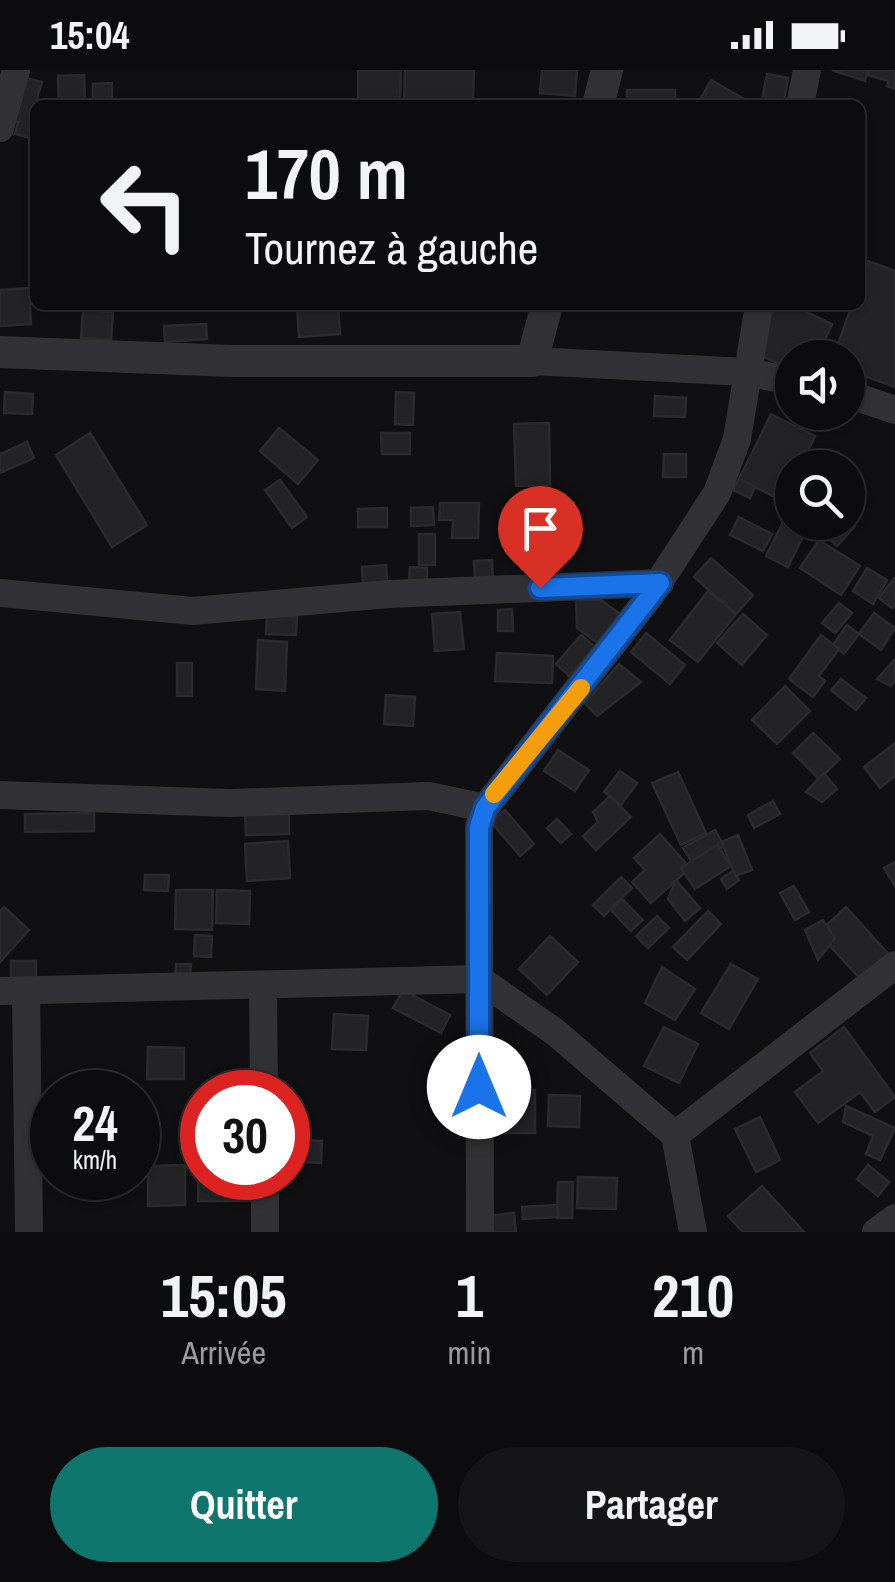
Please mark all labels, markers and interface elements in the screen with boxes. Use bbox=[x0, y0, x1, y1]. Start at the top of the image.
text: 15:04 bbox=[50, 10, 130, 61]
text: 170 m bbox=[245, 127, 408, 221]
icon: left bbox=[80, 140, 210, 270]
text: Tournez à gauche bbox=[245, 217, 538, 278]
map controls bbox=[775, 340, 865, 540]
button: sound bbox=[775, 340, 865, 430]
button: search bbox=[775, 450, 865, 540]
pin bbox=[498, 486, 583, 589]
icon: arrive bbox=[513, 501, 568, 556]
position arrow bbox=[427, 1035, 531, 1139]
speed limit sign: 30 bbox=[180, 1070, 310, 1200]
text: 24 bbox=[72, 1089, 118, 1157]
text: km/h bbox=[73, 1143, 117, 1177]
text: 15:05 bbox=[161, 1255, 287, 1336]
text: 1 bbox=[456, 1255, 483, 1336]
text: 210 bbox=[652, 1255, 734, 1336]
text: Arrivée bbox=[181, 1331, 266, 1374]
text: min bbox=[447, 1331, 491, 1374]
text: m bbox=[682, 1331, 704, 1374]
button: Quitter bbox=[50, 1447, 438, 1562]
button: Partager bbox=[458, 1447, 845, 1562]

